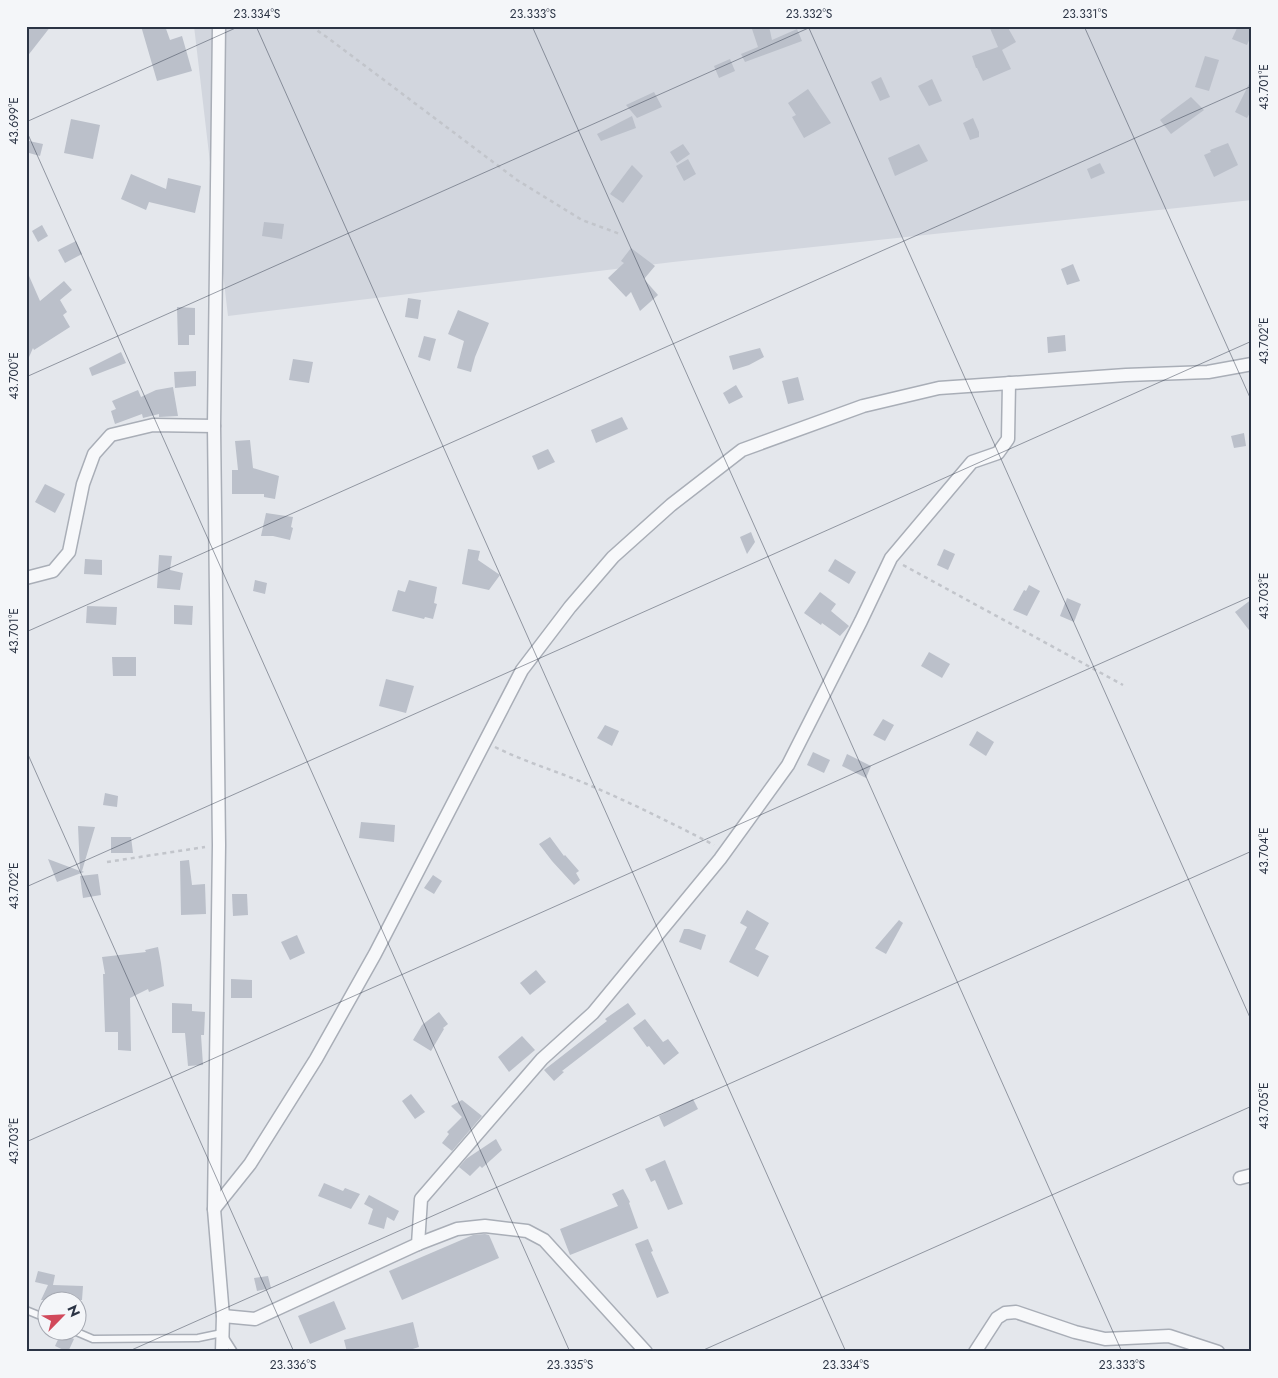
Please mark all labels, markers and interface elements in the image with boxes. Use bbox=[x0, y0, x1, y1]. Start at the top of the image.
text: 23.334°S bbox=[234, 5, 281, 23]
text: 23.333°S bbox=[510, 5, 557, 23]
text: 23.332°S bbox=[786, 5, 833, 23]
text: 23.331°S bbox=[1062, 5, 1108, 23]
text: 43.701°E bbox=[1255, 64, 1273, 110]
text: 43.699°E bbox=[5, 97, 23, 145]
text: 43.702°E bbox=[1255, 317, 1273, 365]
text: 43.700°E bbox=[5, 352, 23, 400]
text: 43.703°E bbox=[1255, 573, 1273, 619]
text: 43.701°E bbox=[5, 608, 23, 654]
text: 43.704°E bbox=[1255, 827, 1273, 875]
text: 43.702°E bbox=[5, 862, 23, 910]
text: 43.705°E bbox=[1255, 1082, 1273, 1130]
text: 43.703°E bbox=[5, 1118, 23, 1164]
north arrow bbox=[38, 1290, 88, 1340]
text: N bbox=[62, 1302, 85, 1320]
text: 23.336°S bbox=[270, 1356, 317, 1374]
text: 23.335°S bbox=[547, 1356, 594, 1374]
text: 23.334°S bbox=[823, 1356, 870, 1374]
text: 23.333°S bbox=[1099, 1356, 1146, 1374]

